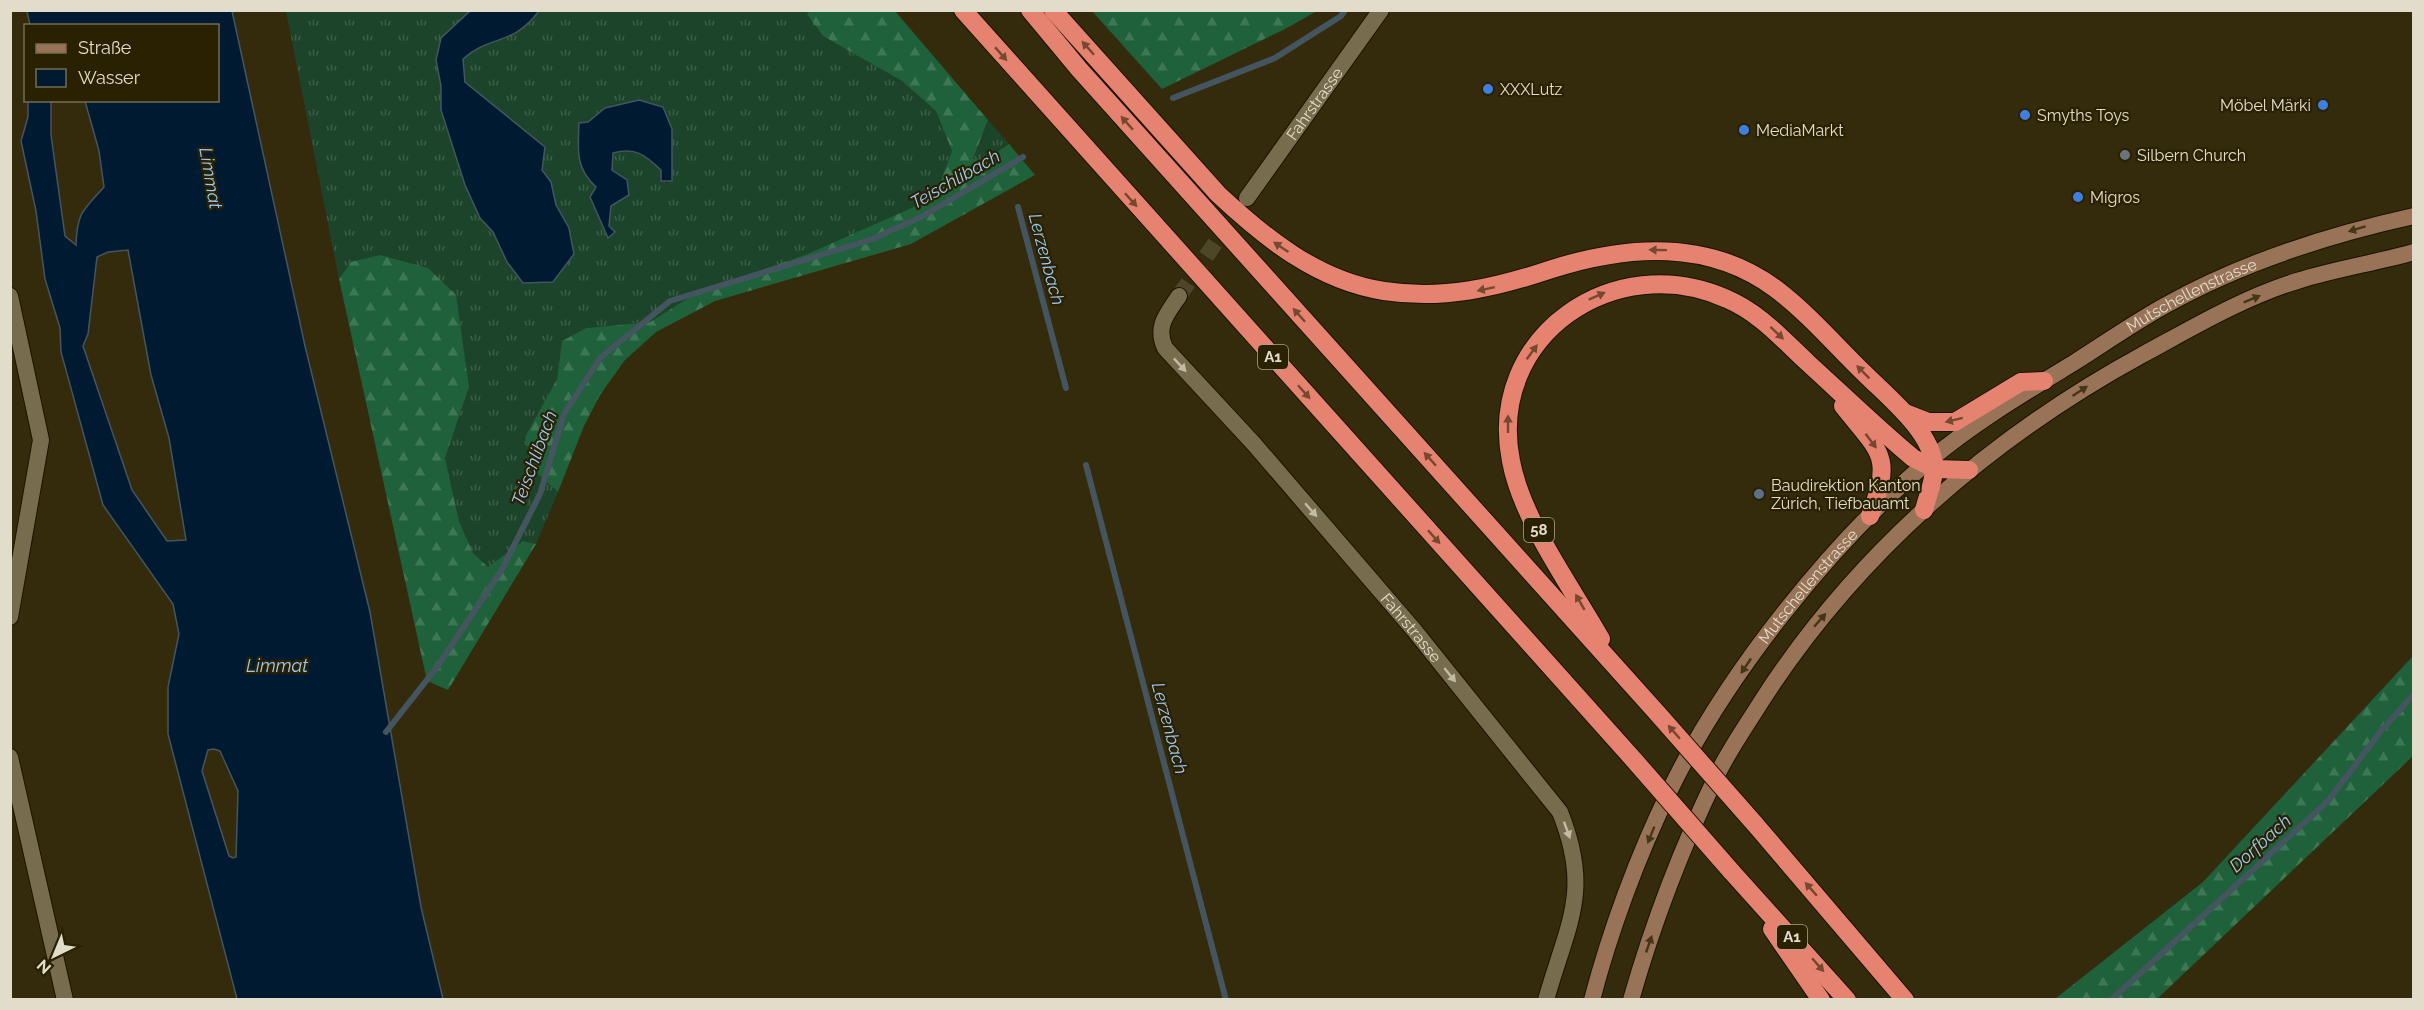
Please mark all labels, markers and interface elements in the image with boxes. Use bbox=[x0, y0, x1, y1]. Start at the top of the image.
legend bbox=[24, 24, 219, 102]
text: Straße bbox=[78, 37, 132, 58]
one-way arrow bbox=[1081, 40, 1095, 55]
one-way arrow bbox=[995, 47, 1008, 62]
street label: Fahrstrasse bbox=[1282, 64, 1347, 143]
text: Wasser bbox=[78, 67, 141, 88]
place label: XXXLutz bbox=[1500, 80, 1562, 99]
marker: XXXLutz bbox=[1481, 82, 1495, 96]
place label: Möbel Märki bbox=[2220, 96, 2311, 115]
marker: Möbel Märki bbox=[2316, 98, 2330, 112]
place label: Smyths Toys bbox=[2037, 106, 2130, 125]
marker: Smyths Toys bbox=[2018, 108, 2032, 122]
one-way arrow bbox=[1121, 116, 1134, 131]
place label: MediaMarkt bbox=[1756, 121, 1844, 140]
marker: MediaMarkt bbox=[1737, 123, 1751, 137]
water label: Teischlibach bbox=[907, 145, 1003, 213]
water label: Limmat bbox=[195, 146, 227, 211]
place label: Silbern Church bbox=[2137, 146, 2246, 165]
marker: Silbern Church bbox=[2118, 148, 2132, 162]
place label: Migros bbox=[2090, 188, 2140, 207]
marker: Migros bbox=[2071, 190, 2085, 204]
one-way arrow bbox=[1124, 192, 1137, 207]
water label: Lerzenbach bbox=[1025, 211, 1069, 307]
one-way arrow bbox=[2347, 225, 2365, 234]
one-way arrow bbox=[1274, 241, 1290, 253]
one-way arrow bbox=[1648, 245, 1667, 255]
street label: Mutschellenstrasse bbox=[2123, 254, 2259, 336]
one-way arrow bbox=[1477, 284, 1496, 294]
one-way arrow bbox=[1588, 291, 1606, 301]
one-way arrow bbox=[2243, 294, 2261, 303]
one-way arrow bbox=[1293, 308, 1307, 322]
one-way arrow bbox=[1769, 326, 1784, 340]
one-way arrow bbox=[1525, 344, 1537, 359]
road number: A1 bbox=[1258, 345, 1288, 369]
one-way arrow bbox=[1173, 358, 1187, 372]
one-way arrow bbox=[1856, 365, 1870, 379]
one-way arrow bbox=[1297, 384, 1310, 399]
one-way arrow bbox=[2072, 385, 2088, 396]
water label: Teischlibach bbox=[507, 408, 561, 508]
one-way arrow bbox=[1503, 415, 1512, 434]
one-way arrow bbox=[1944, 416, 1963, 425]
one-way arrow bbox=[1864, 433, 1877, 449]
one-way arrow bbox=[1423, 452, 1437, 467]
place label: Baudirektion Kanton Zürich, Tiefbauamt bbox=[1771, 476, 1921, 513]
marker: Baudirektion Kanton Zürich, Tiefbauamt bbox=[1752, 487, 1766, 501]
one-way arrow bbox=[1304, 502, 1317, 518]
road number: 58 bbox=[1524, 518, 1554, 542]
street label: Mutschellenstrasse bbox=[1754, 525, 1861, 647]
one-way arrow bbox=[1427, 529, 1441, 544]
street label: Fahrstrasse bbox=[1377, 589, 1446, 666]
one-way arrow bbox=[1575, 593, 1585, 610]
one-way arrow bbox=[1813, 613, 1826, 628]
water label: Limmat bbox=[246, 655, 308, 676]
one-way arrow bbox=[1740, 657, 1752, 673]
one-way arrow bbox=[1444, 667, 1457, 683]
water label: Lerzenbach bbox=[1148, 680, 1192, 776]
one-way arrow bbox=[1668, 725, 1681, 740]
water label: Dorfbach bbox=[2225, 810, 2295, 876]
one-way arrow bbox=[1563, 821, 1573, 839]
one-way arrow bbox=[1646, 827, 1656, 845]
one-way arrow bbox=[1805, 882, 1818, 897]
road number: A1 bbox=[1777, 925, 1807, 949]
north arrow bbox=[24, 926, 84, 986]
one-way arrow bbox=[1644, 935, 1654, 953]
text: N bbox=[33, 955, 55, 978]
one-way arrow bbox=[1811, 957, 1824, 972]

